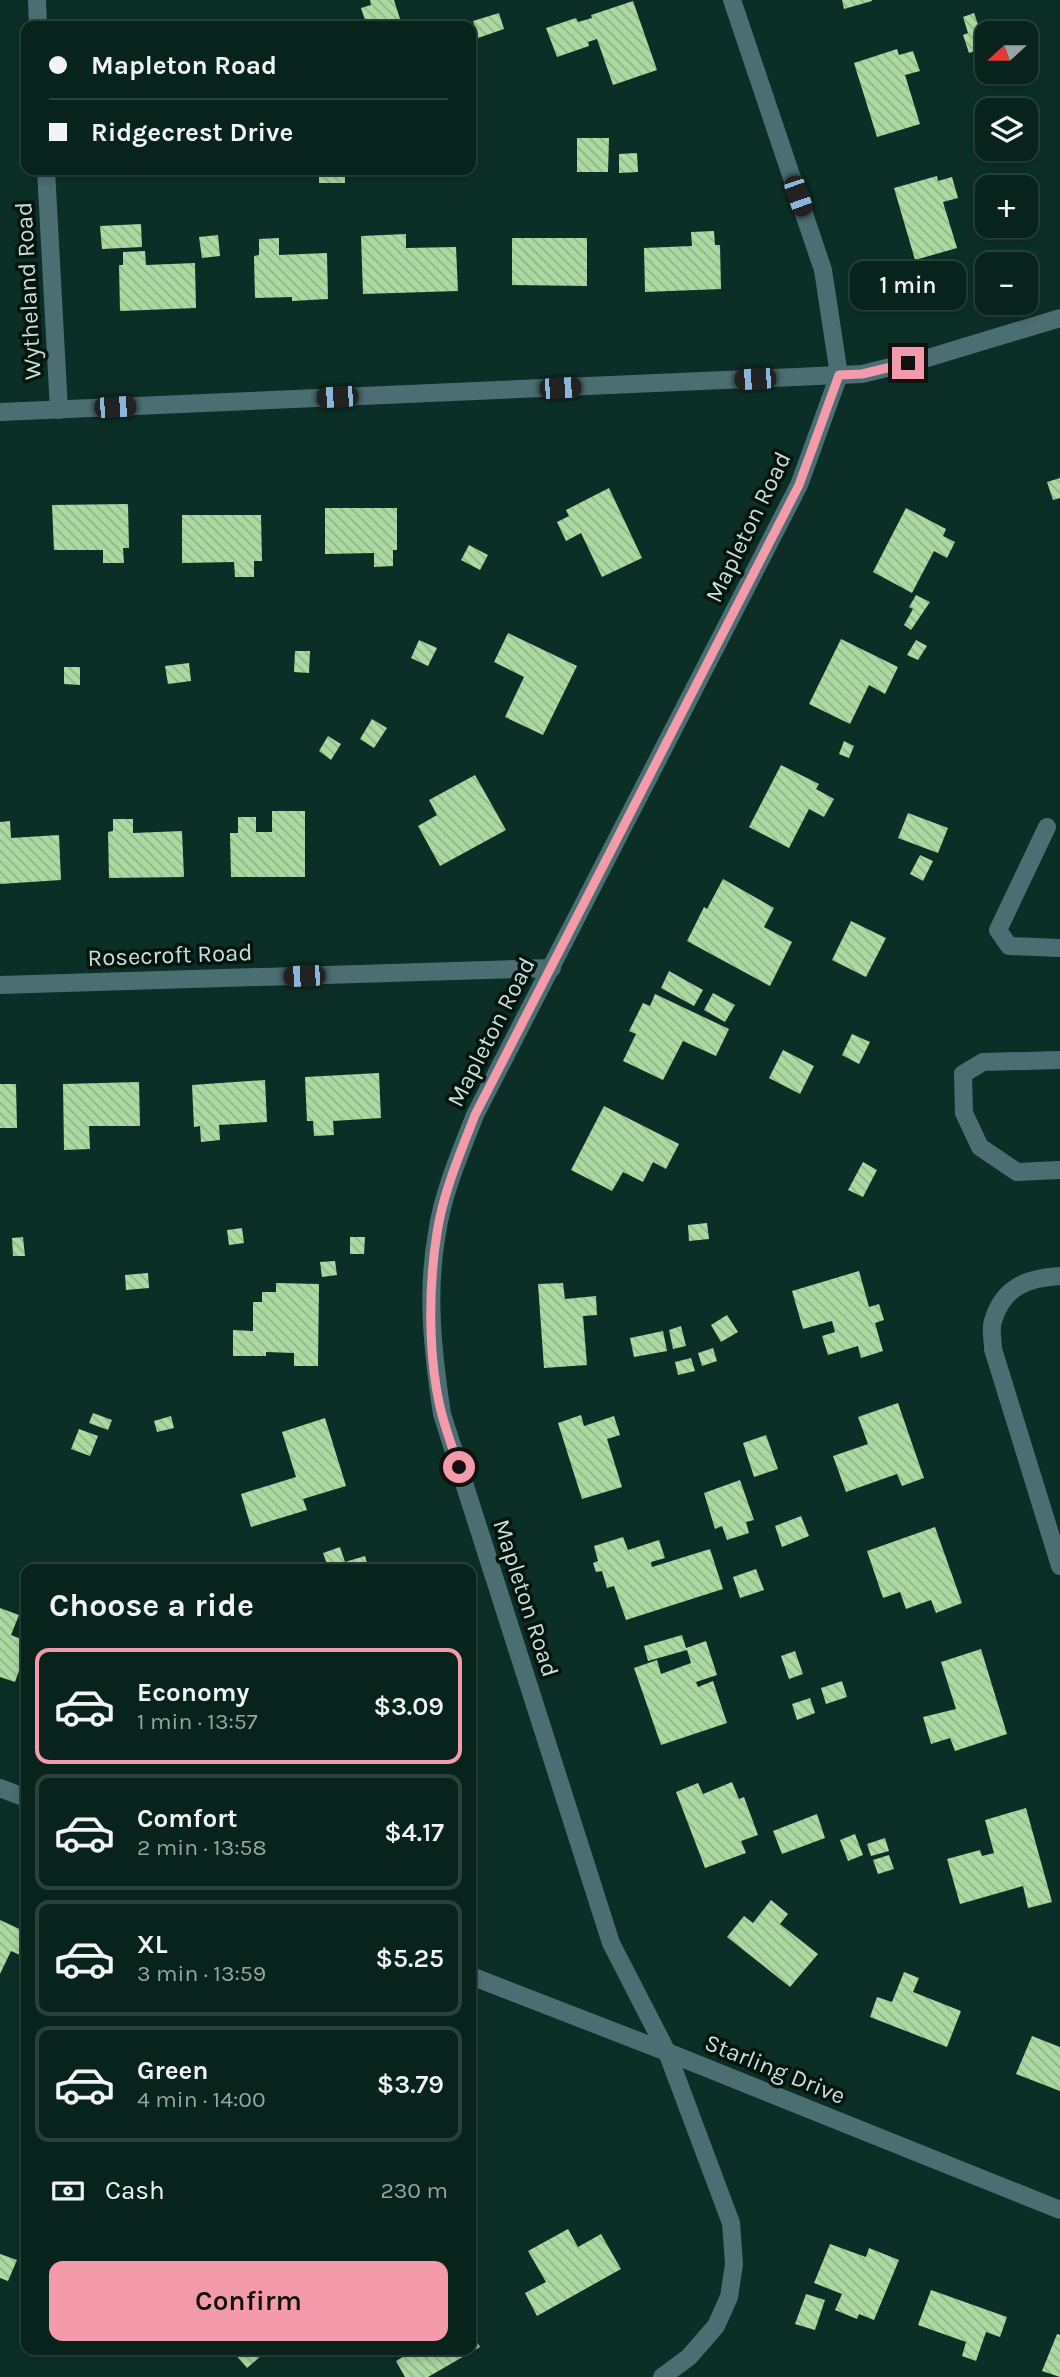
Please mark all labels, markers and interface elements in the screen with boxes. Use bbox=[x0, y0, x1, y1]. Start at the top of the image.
north arrow bbox=[975, 21, 1038, 84]
map controls bbox=[975, 21, 1038, 315]
text: Mapleton Road bbox=[91, 50, 277, 81]
button: layers bbox=[975, 98, 1038, 161]
text: Ridgecrest Drive bbox=[91, 117, 293, 148]
car bbox=[782, 173, 815, 219]
button: + bbox=[975, 175, 1038, 238]
street label: Wytheland Road bbox=[9, 201, 47, 381]
button: − bbox=[975, 252, 1038, 315]
callout: 1 min bbox=[850, 262, 966, 310]
text: 1 min bbox=[879, 272, 937, 299]
route end bbox=[892, 347, 924, 379]
car bbox=[734, 367, 777, 391]
car bbox=[539, 376, 582, 400]
car bbox=[316, 385, 359, 409]
car bbox=[94, 395, 137, 419]
street label: Mapleton Road bbox=[699, 447, 797, 607]
street label: Rosecroft Road bbox=[87, 938, 253, 972]
street label: Mapleton Road bbox=[441, 952, 541, 1112]
car bbox=[283, 965, 326, 987]
route start bbox=[443, 1451, 475, 1483]
street label: Mapleton Road bbox=[487, 1516, 565, 1680]
text: Choose a ride bbox=[49, 1587, 254, 1624]
icon: car bbox=[53, 1675, 116, 1738]
text: Economy bbox=[137, 1677, 249, 1708]
text: $3.09 bbox=[373, 1691, 444, 1722]
text: 1 min · 13:57 bbox=[137, 1708, 258, 1735]
icon: car bbox=[53, 1801, 116, 1864]
text: Comfort bbox=[137, 1803, 238, 1834]
text: $4.17 bbox=[384, 1817, 444, 1848]
text: 2 min · 13:58 bbox=[137, 1834, 267, 1861]
icon: car bbox=[53, 1927, 116, 1990]
text: XL bbox=[137, 1929, 168, 1960]
text: $5.25 bbox=[376, 1943, 444, 1974]
text: 3 min · 13:59 bbox=[137, 1960, 266, 1987]
street label: Starling Drive bbox=[701, 2028, 849, 2110]
icon: car bbox=[53, 2053, 116, 2116]
text: Green bbox=[137, 2055, 209, 2086]
text: $3.79 bbox=[377, 2069, 444, 2100]
text: 4 min · 14:00 bbox=[137, 2086, 266, 2113]
icon: cash bbox=[49, 2172, 87, 2210]
text: Cash bbox=[105, 2175, 165, 2206]
text: 230 m bbox=[380, 2177, 448, 2204]
button: Confirm bbox=[49, 2261, 448, 2341]

